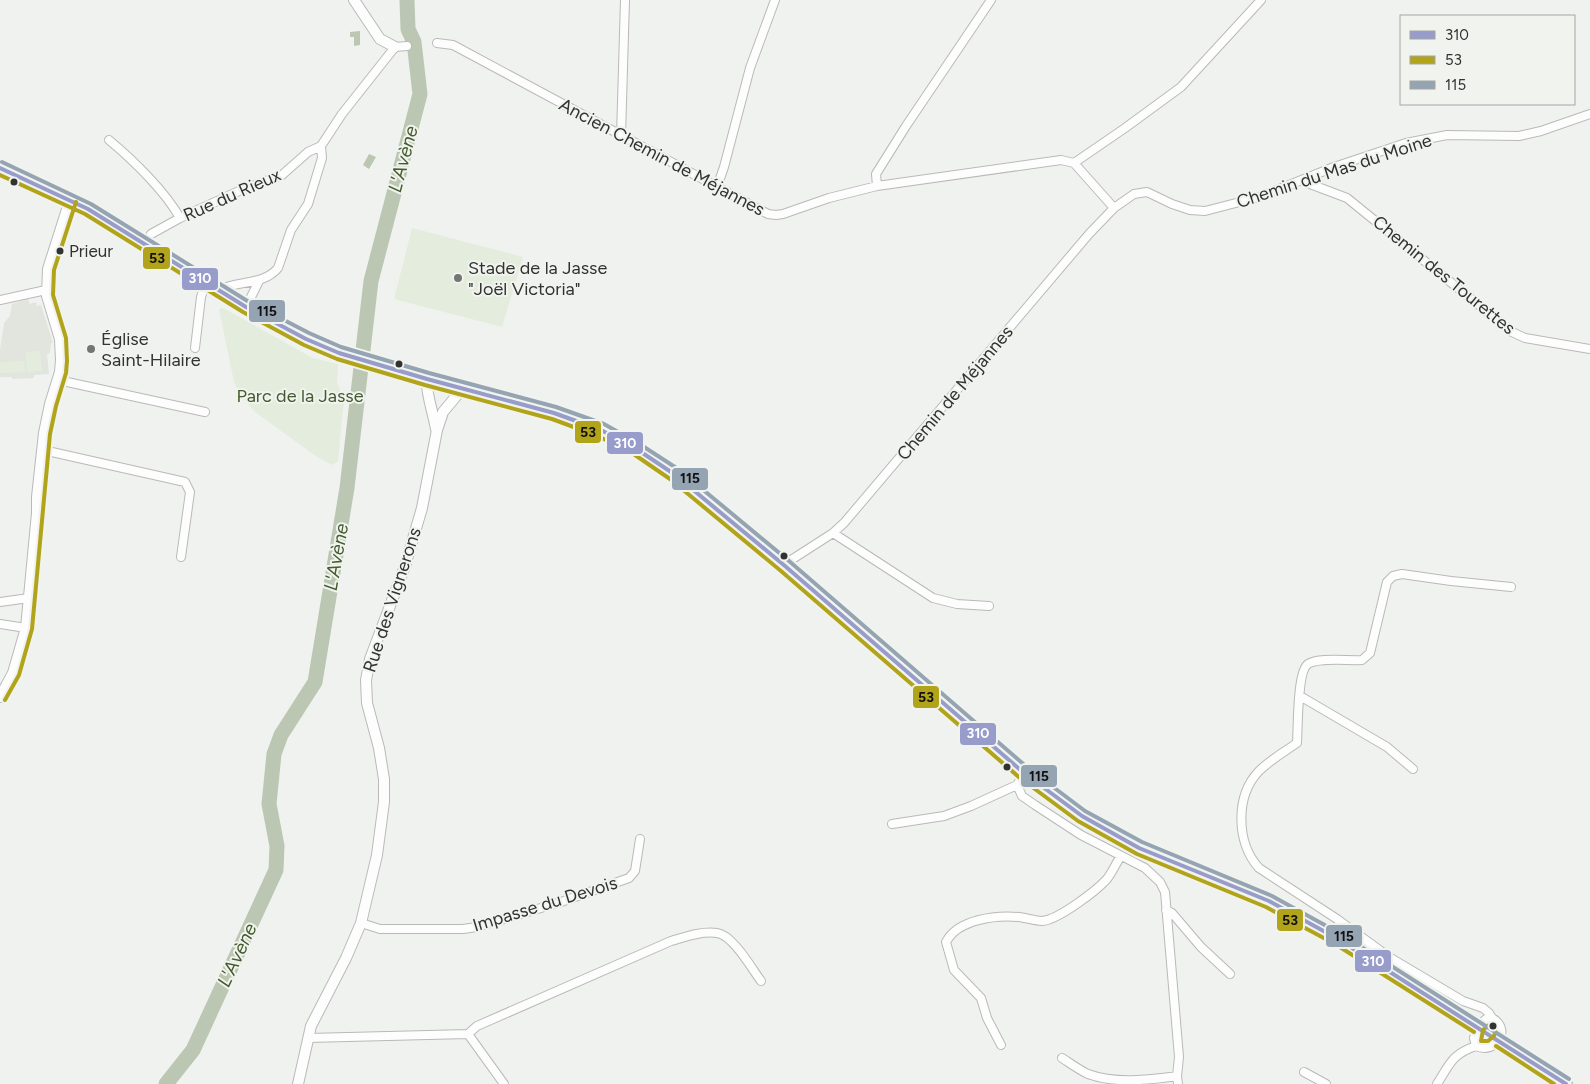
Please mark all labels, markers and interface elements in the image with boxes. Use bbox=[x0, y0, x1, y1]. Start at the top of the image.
legend bbox=[1400, 15, 1575, 105]
text: 310 bbox=[1445, 26, 1469, 44]
text: 53 bbox=[1445, 51, 1462, 69]
text: 115 bbox=[1445, 76, 1466, 94]
street label: Ancien Chemin de Méjannes bbox=[556, 93, 768, 221]
water label: L'Avène bbox=[383, 123, 423, 195]
street label: Chemin du Mas du Moine bbox=[1234, 129, 1435, 213]
street label: Rue du Rieux bbox=[180, 164, 285, 226]
unlabelled marker bbox=[9, 177, 19, 187]
street label: Chemin des Tourettes bbox=[1368, 211, 1520, 339]
place label: Prieur bbox=[69, 241, 113, 261]
marker: Prieur bbox=[55, 246, 65, 256]
line badge: 53 bbox=[142, 246, 171, 270]
text: 53 bbox=[149, 250, 165, 267]
place label: Stade de la Jasse "Joël Victoria" bbox=[468, 257, 607, 300]
line badge: 310 bbox=[181, 267, 219, 291]
text: 310 bbox=[189, 270, 211, 287]
marker: Stade de la Jasse "Joël Victoria" bbox=[452, 272, 464, 284]
line badge: 115 bbox=[248, 299, 286, 323]
text: 115 bbox=[257, 303, 277, 320]
street label: Chemin de Méjannes bbox=[892, 321, 1018, 465]
place label: Église Saint-Hilaire bbox=[101, 328, 201, 371]
marker: Église Saint-Hilaire bbox=[85, 343, 97, 355]
unlabelled marker bbox=[394, 359, 404, 369]
park label: Parc de la Jasse bbox=[236, 385, 364, 407]
line badge: 53 bbox=[574, 420, 602, 444]
text: 53 bbox=[580, 424, 596, 441]
line badge: 310 bbox=[606, 431, 644, 455]
text: 310 bbox=[614, 435, 636, 452]
line badge: 115 bbox=[671, 467, 709, 491]
text: 115 bbox=[680, 470, 700, 487]
water label: L'Avène bbox=[319, 521, 353, 592]
street label: Rue des Vignerons bbox=[358, 525, 426, 675]
unlabelled marker bbox=[779, 551, 789, 561]
line badge: 53 bbox=[912, 685, 940, 709]
text: 53 bbox=[918, 689, 934, 706]
line badge: 310 bbox=[959, 722, 997, 746]
text: 310 bbox=[967, 725, 989, 742]
unlabelled marker bbox=[1002, 762, 1012, 772]
line badge: 115 bbox=[1020, 764, 1058, 788]
text: 115 bbox=[1029, 768, 1049, 785]
street label: Impasse du Devois bbox=[470, 872, 620, 936]
line badge: 53 bbox=[1276, 908, 1304, 932]
text: 53 bbox=[1282, 912, 1298, 929]
water label: L'Avène bbox=[212, 919, 262, 991]
line badge: 115 bbox=[1325, 924, 1363, 948]
text: 115 bbox=[1334, 928, 1354, 945]
line badge: 310 bbox=[1354, 949, 1392, 973]
text: 310 bbox=[1362, 953, 1384, 970]
unlabelled marker bbox=[1488, 1021, 1498, 1031]

